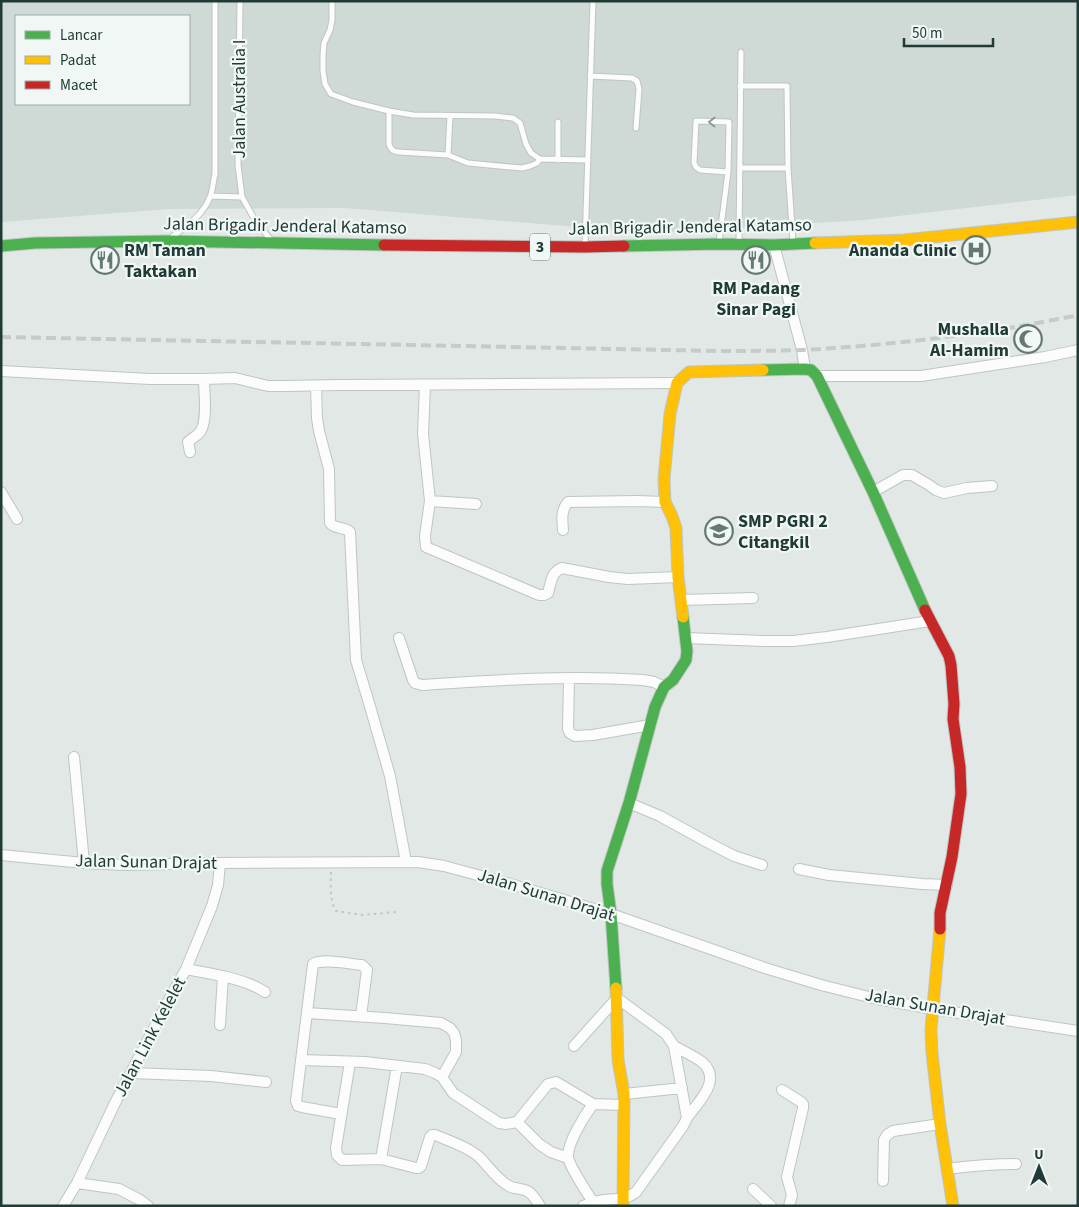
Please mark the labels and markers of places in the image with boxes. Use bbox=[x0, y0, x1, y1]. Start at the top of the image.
hospital icon: Ananda Clinic bbox=[961, 235, 991, 265]
place label: RM Taman Taktakan bbox=[124, 238, 206, 284]
place label: Ananda Clinic bbox=[848, 238, 958, 263]
restaurant icon: RM Taman Taktakan bbox=[90, 245, 120, 275]
restaurant icon: RM Padang Sinar Pagi bbox=[741, 245, 771, 275]
place label: RM Padang Sinar Pagi bbox=[712, 276, 800, 322]
place label: Mushalla Al-Hamim bbox=[929, 317, 1009, 363]
mosque icon: Mushalla Al-Hamim bbox=[1013, 324, 1043, 354]
place label: SMP PGRI 2 Citangkil bbox=[738, 509, 828, 555]
school or university icon: SMP PGRI 2 Citangkil bbox=[704, 516, 734, 546]

